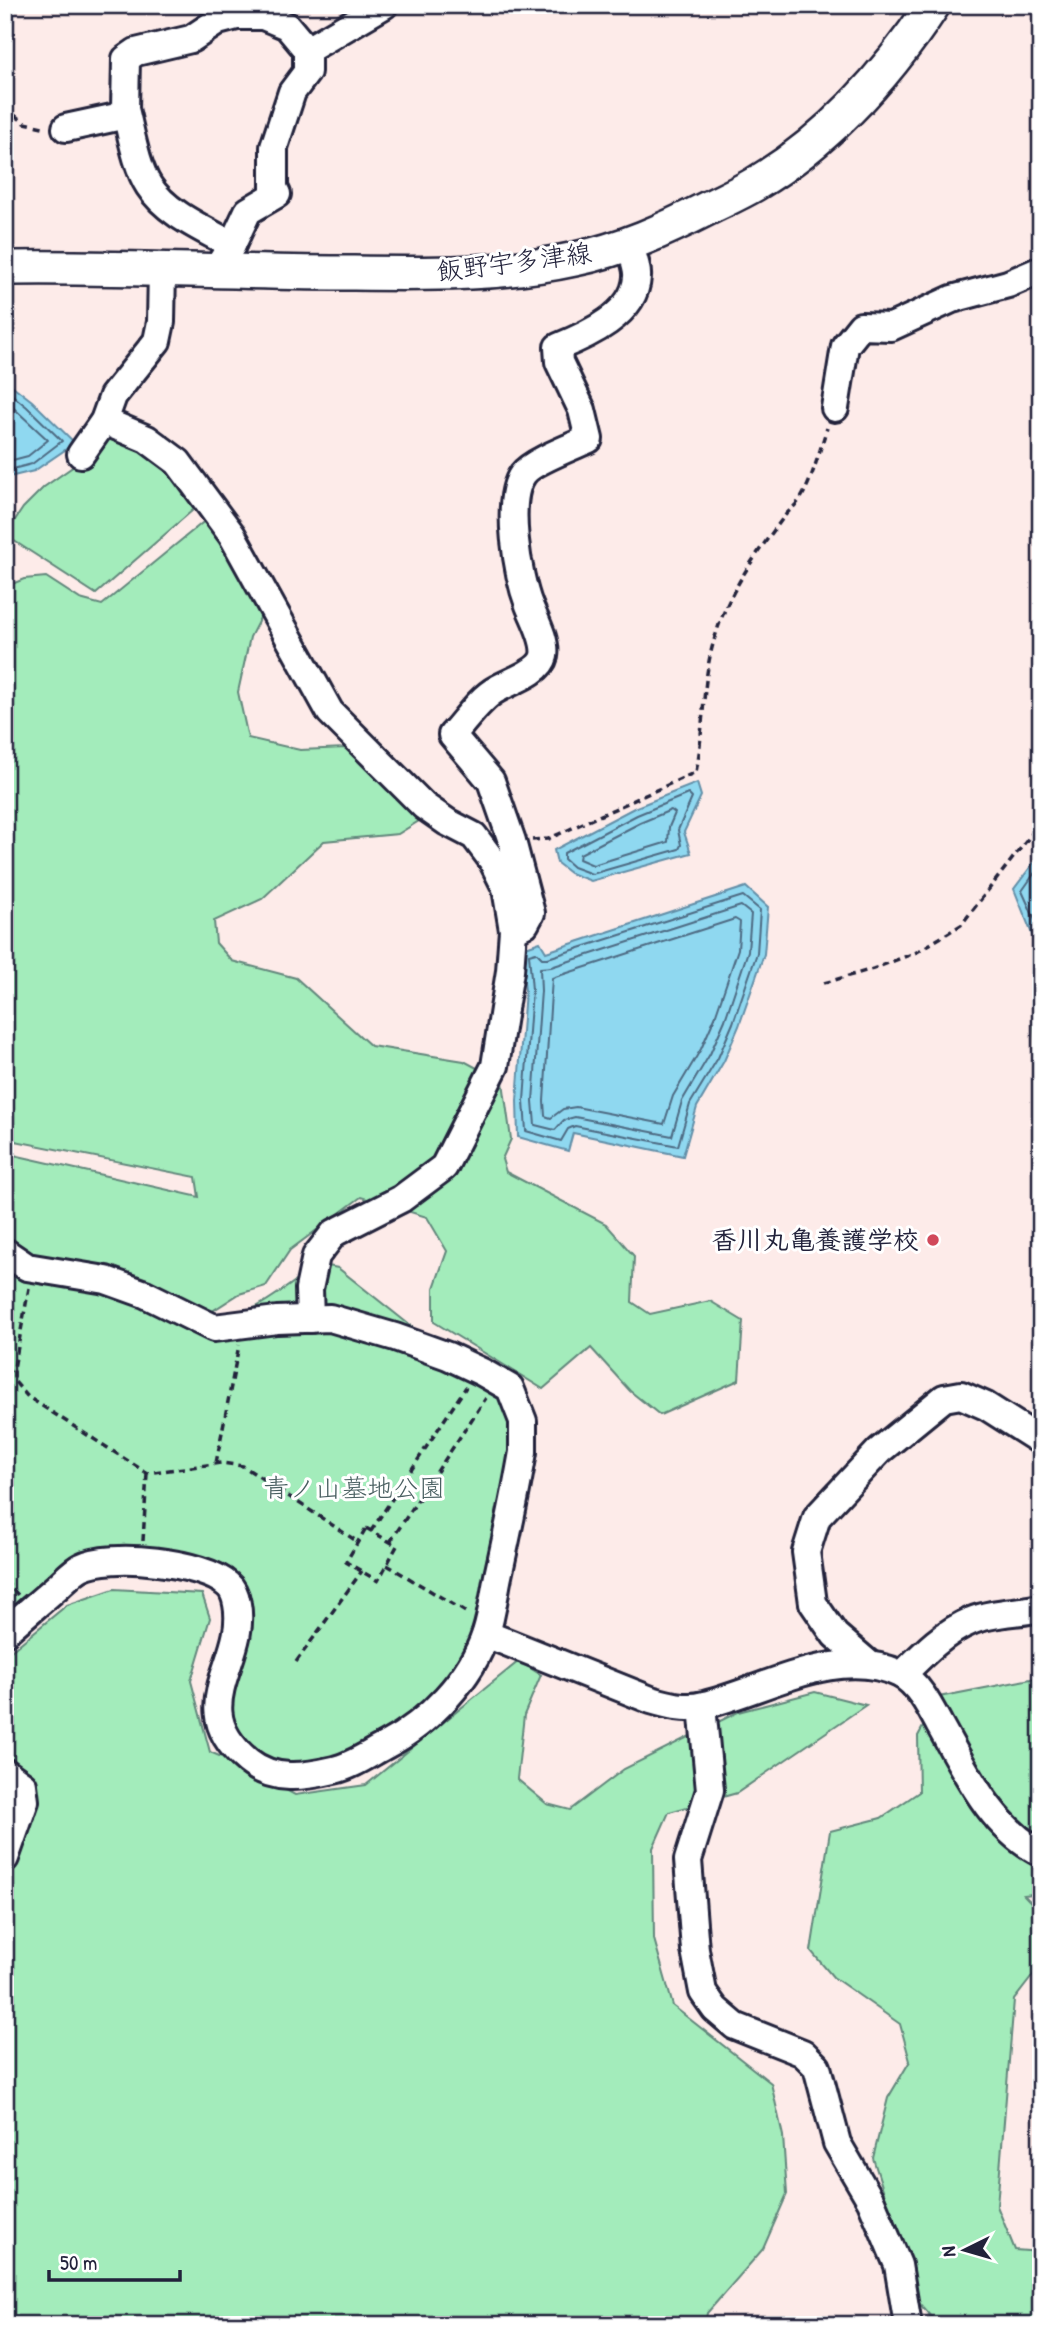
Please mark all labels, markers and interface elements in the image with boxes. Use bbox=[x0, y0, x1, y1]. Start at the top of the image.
street label: 飯野宇多津線 bbox=[434, 235, 593, 288]
place label: 香川丸亀養護学校 bbox=[711, 1222, 919, 1257]
marker: 香川丸亀養護学校 bbox=[925, 1232, 941, 1248]
park label: 青ノ山墓地公園 bbox=[263, 1470, 445, 1505]
north arrow bbox=[930, 2214, 1000, 2284]
scale bar bbox=[49, 2239, 180, 2283]
text: N bbox=[935, 2245, 961, 2258]
text: 50 m bbox=[60, 2248, 97, 2277]

